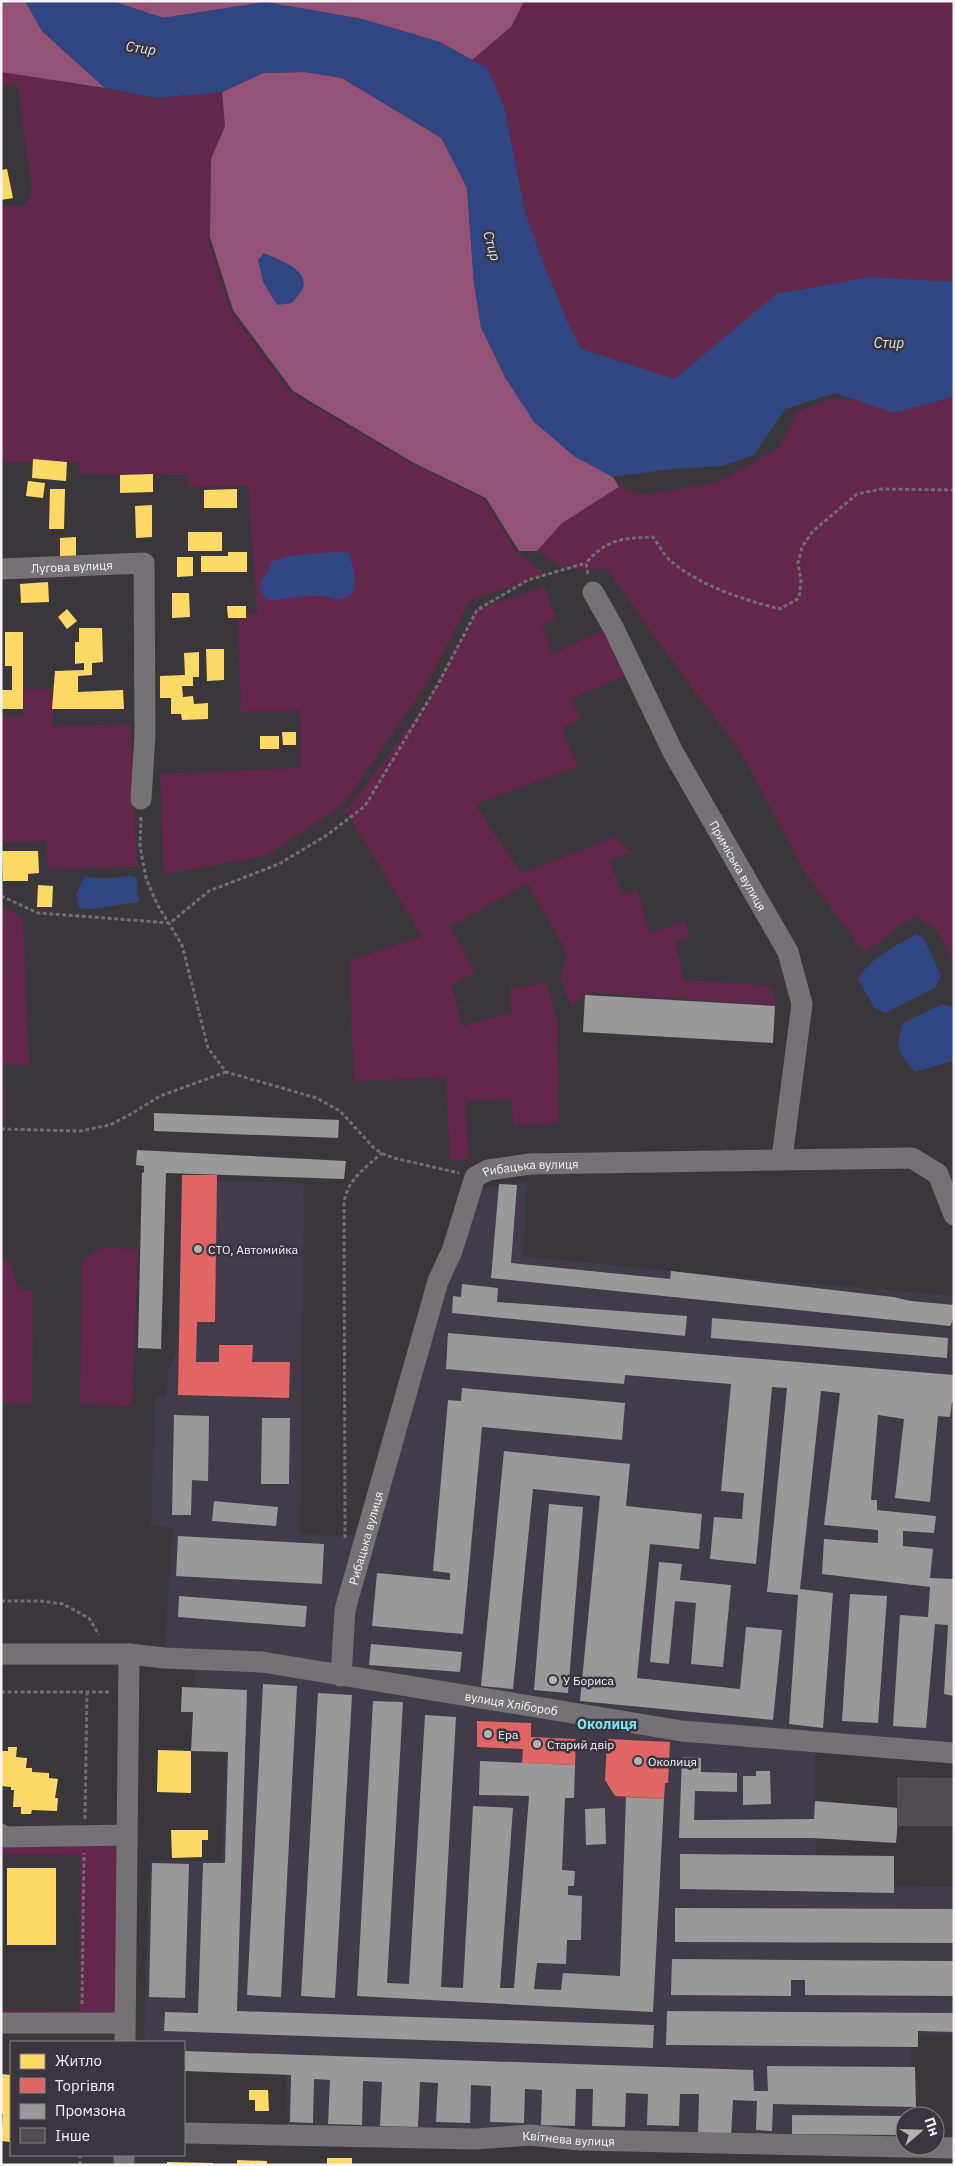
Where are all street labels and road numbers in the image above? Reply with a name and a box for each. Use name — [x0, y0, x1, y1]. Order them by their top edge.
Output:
street label: Лугова вулиця — [31, 557, 113, 575]
street label: Приміська вулиця — [706, 818, 770, 913]
street label: Рибацька вулиця — [479, 1156, 579, 1179]
street label: Рибацька вулиця — [345, 1489, 386, 1586]
street label: вулиця Хлібороб — [464, 1688, 559, 1718]
street label: Квітнева вулиця — [522, 2127, 615, 2148]

